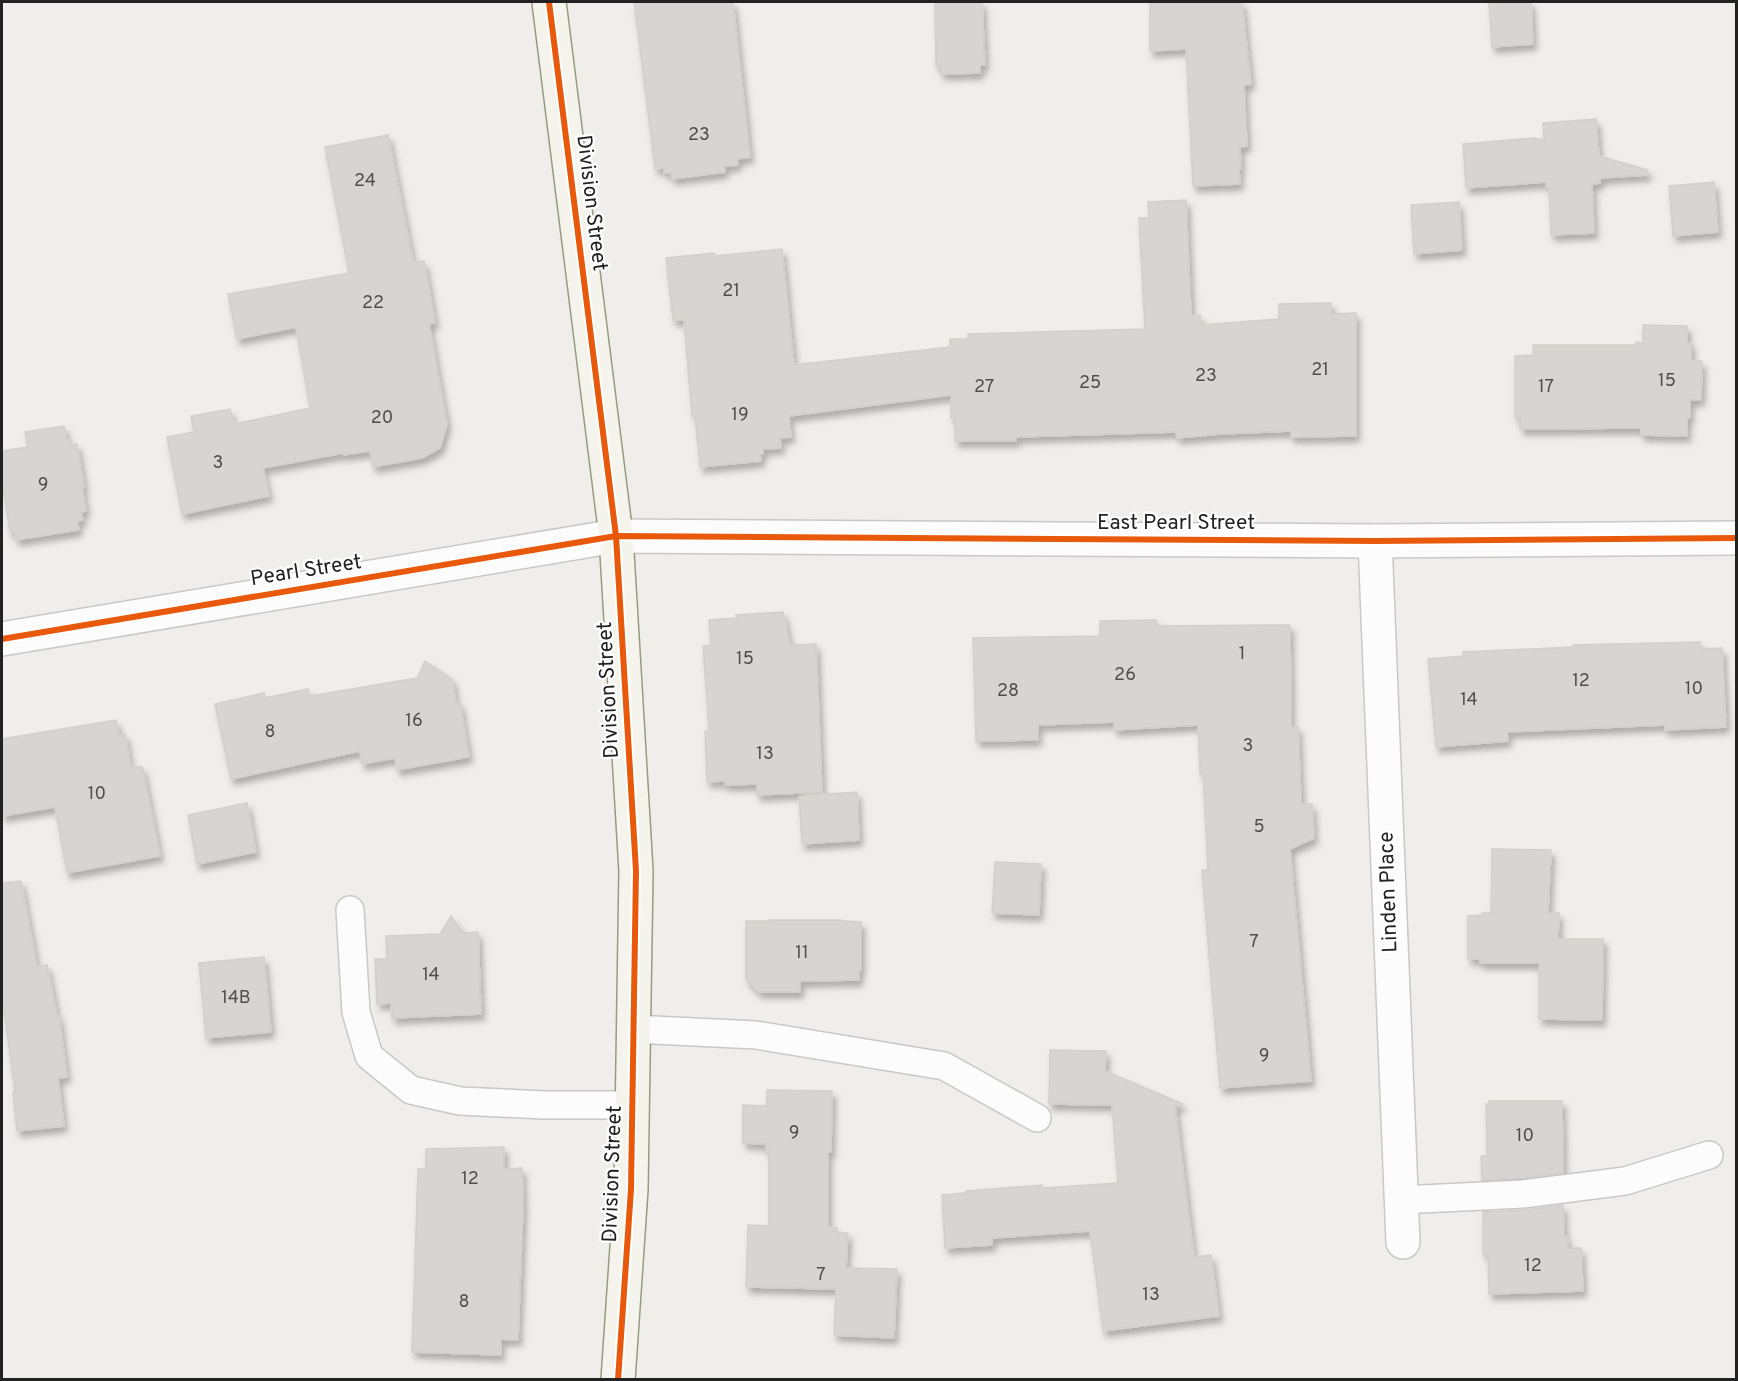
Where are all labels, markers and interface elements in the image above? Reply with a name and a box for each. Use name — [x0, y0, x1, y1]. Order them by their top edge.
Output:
house number: 23 — [688, 124, 710, 147]
street label: Division Street — [569, 133, 613, 273]
house number: 24 — [354, 170, 376, 193]
house number: 21 — [722, 280, 740, 303]
house number: 22 — [362, 292, 384, 315]
house number: 21 — [1311, 359, 1329, 382]
house number: 23 — [1195, 365, 1217, 388]
house number: 15 — [1658, 370, 1676, 393]
house number: 25 — [1079, 372, 1101, 395]
house number: 27 — [974, 376, 994, 399]
house number: 17 — [1538, 376, 1554, 399]
house number: 19 — [731, 404, 749, 427]
house number: 20 — [371, 407, 393, 430]
house number: 3 — [213, 452, 223, 475]
house number: 9 — [38, 474, 48, 497]
street label: East Pearl Street — [1097, 510, 1255, 537]
street label: Pearl Street — [249, 549, 363, 593]
street label: Division Street — [592, 621, 626, 759]
house number: 1 — [1239, 643, 1245, 666]
house number: 15 — [736, 648, 754, 671]
house number: 26 — [1114, 664, 1136, 687]
house number: 12 — [1572, 670, 1590, 693]
house number: 10 — [1685, 678, 1703, 701]
house number: 28 — [997, 680, 1019, 703]
house number: 14 — [1460, 689, 1478, 712]
house number: 16 — [405, 710, 423, 733]
house number: 8 — [265, 721, 276, 744]
house number: 3 — [1243, 735, 1253, 758]
house number: 13 — [756, 743, 774, 766]
house number: 10 — [88, 783, 106, 806]
house number: 5 — [1253, 816, 1265, 839]
street label: Linden Place — [1373, 831, 1405, 953]
house number: 7 — [1249, 931, 1259, 954]
house number: 11 — [795, 942, 809, 965]
house number: 14 — [422, 964, 440, 987]
house number: 14B — [221, 987, 251, 1010]
house number: 9 — [1259, 1045, 1269, 1068]
street label: Division Street — [597, 1105, 629, 1243]
house number: 9 — [789, 1122, 799, 1145]
house number: 10 — [1516, 1125, 1534, 1148]
house number: 12 — [461, 1168, 479, 1191]
house number: 12 — [1524, 1255, 1542, 1278]
house number: 7 — [816, 1264, 826, 1287]
house number: 13 — [1142, 1284, 1160, 1307]
house number: 8 — [459, 1291, 470, 1314]

